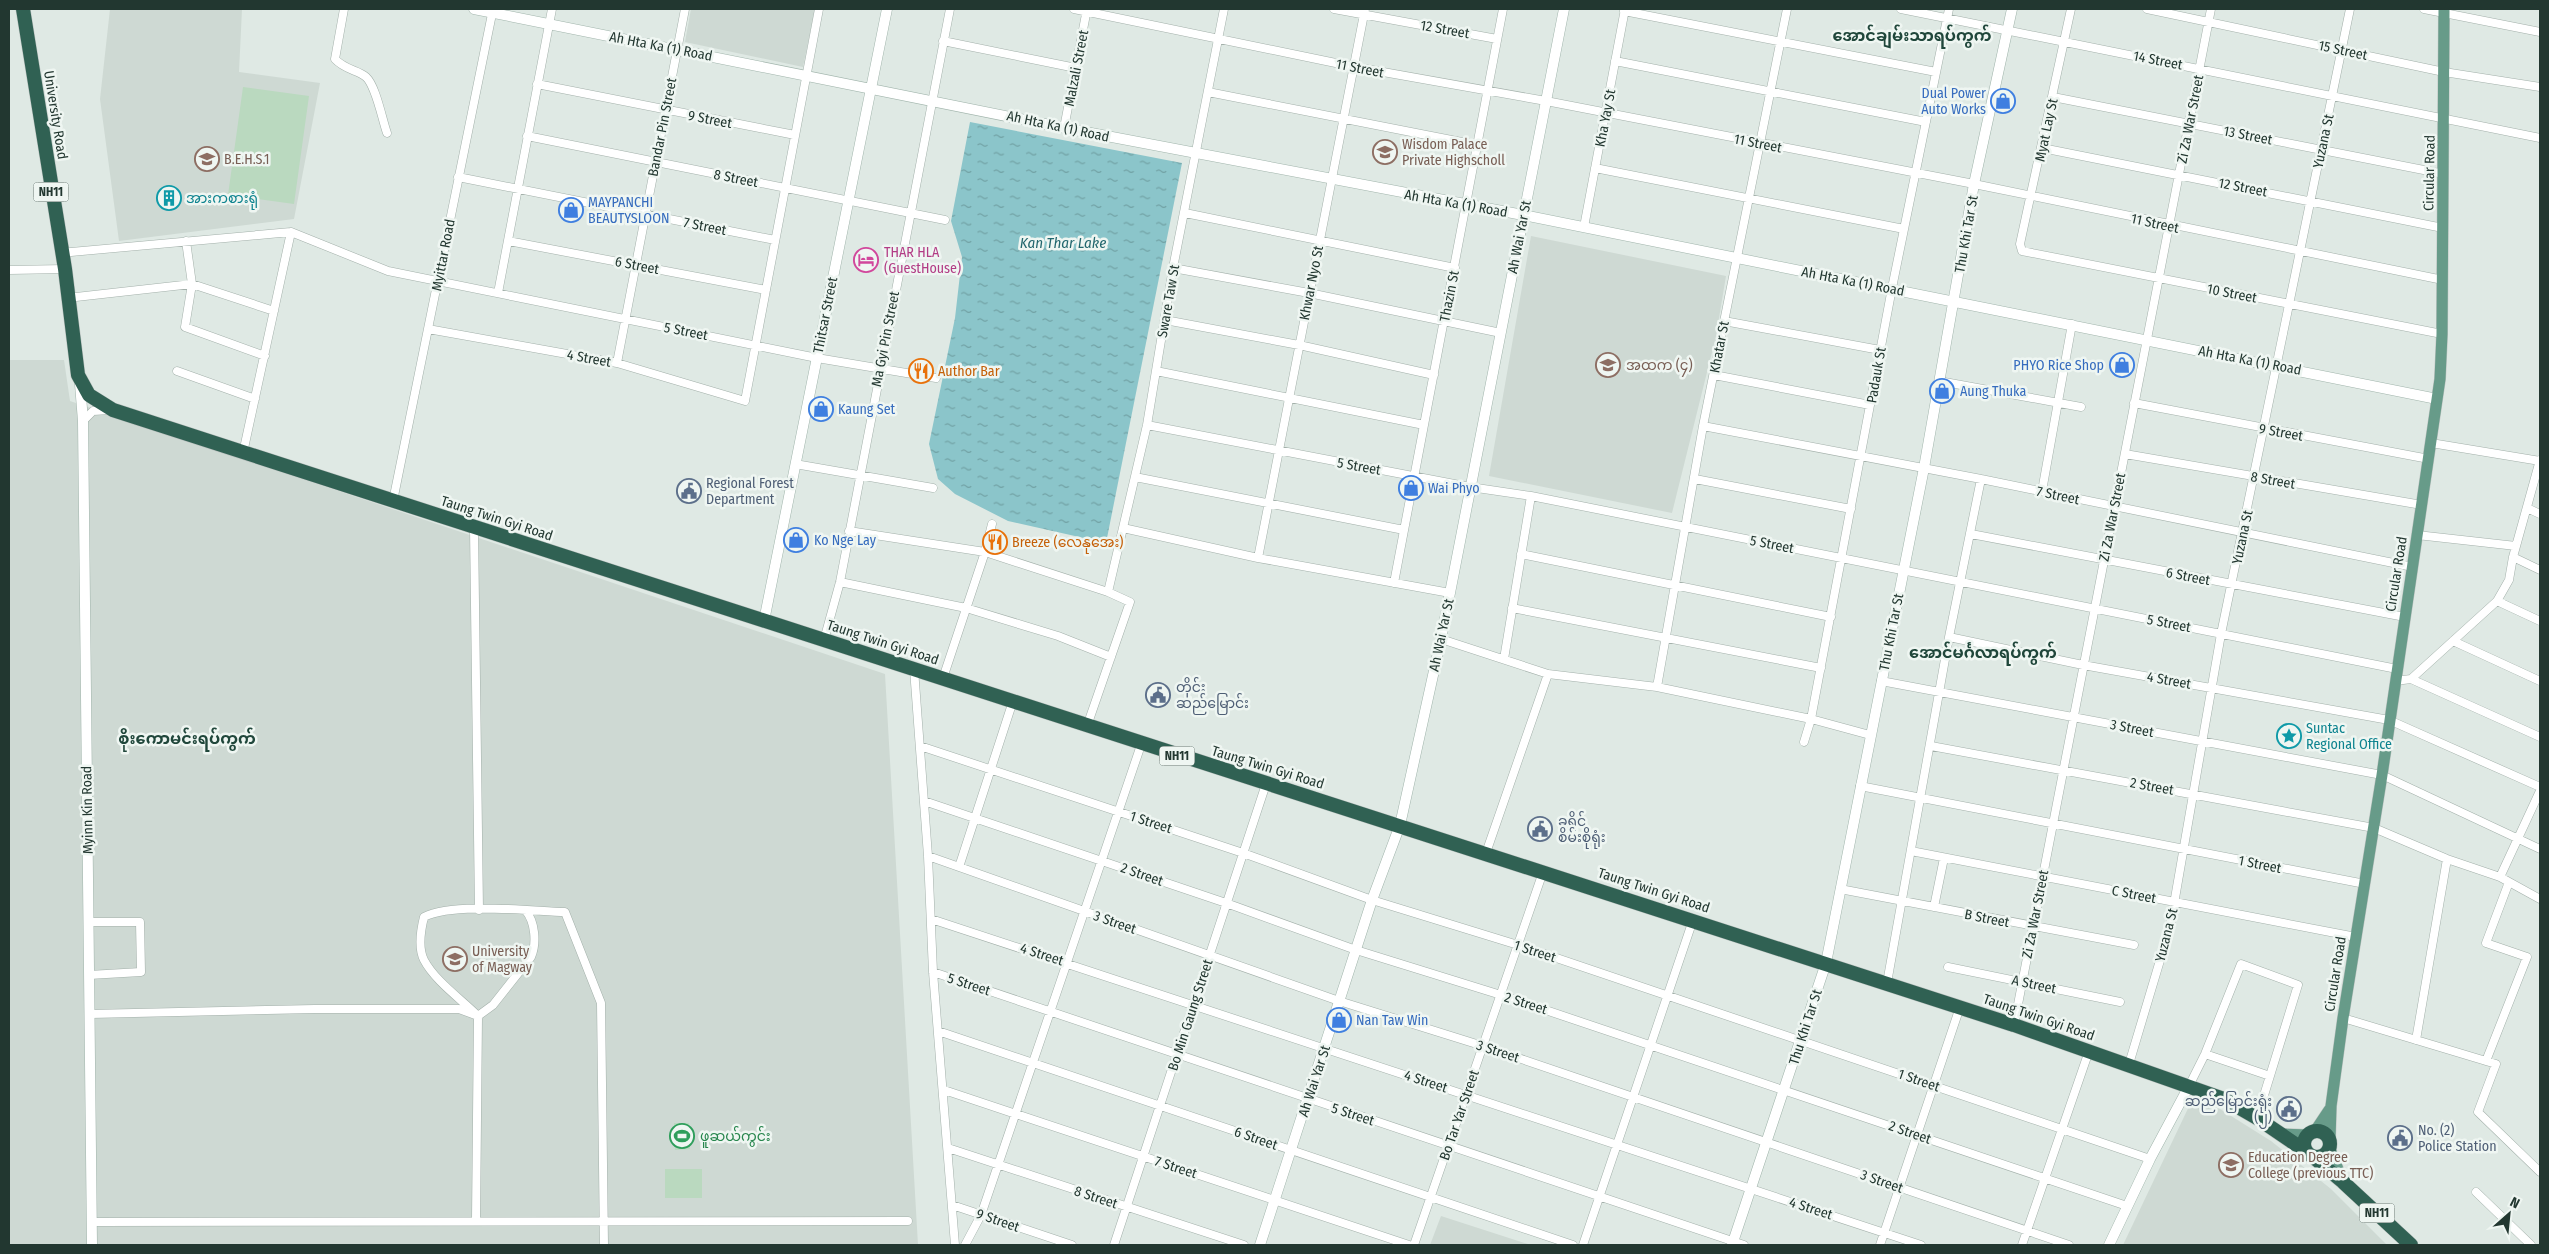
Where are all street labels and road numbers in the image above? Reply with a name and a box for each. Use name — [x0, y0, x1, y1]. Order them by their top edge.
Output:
street label: 12 Street — [1419, 17, 1471, 42]
street label: Ah Hta Ka (1) Road — [608, 28, 714, 65]
street label: Malzali Street — [1061, 28, 1092, 108]
street label: 15 Street — [2317, 37, 2369, 64]
street label: 14 Street — [2132, 47, 2184, 74]
street label: 11 Street — [1335, 56, 1386, 82]
street label: University Road — [40, 70, 71, 161]
street label: Zi Za War Street — [2174, 73, 2207, 165]
street label: Bandar Pin Street — [645, 76, 680, 178]
street label: Kha Yay St — [1592, 87, 1619, 148]
street label: Myat Lay St — [2031, 96, 2062, 163]
street label: 9 Street — [686, 107, 734, 132]
street label: Ah Hta Ka (1) Road — [1005, 107, 1111, 146]
street label: Yuzana St — [2309, 112, 2338, 170]
street label: 13 Street — [2222, 122, 2274, 149]
street label: 11 Street — [1733, 131, 1784, 157]
street label: Circular Road — [2420, 135, 2439, 211]
street label: 8 Street — [712, 166, 760, 191]
street label: 12 Street — [2217, 174, 2269, 201]
road number: NH11 — [34, 182, 68, 202]
street label: Ah Hta Ka (1) Road — [1403, 186, 1509, 221]
street label: Thu Khi Tar St — [1951, 194, 1982, 274]
street label: Ah Wai Yar St — [1504, 199, 1535, 275]
street label: 11 Street — [2129, 210, 2181, 237]
street label: 7 Street — [682, 214, 728, 239]
street label: Myittar Road — [428, 218, 459, 292]
street label: Khwar Nyo St — [1296, 244, 1327, 322]
street label: 6 Street — [613, 253, 661, 278]
street label: Sware Taw St — [1154, 263, 1183, 339]
street label: Ah Hta Ka (1) Road — [1800, 263, 1906, 300]
street label: Thazin St — [1436, 269, 1463, 323]
street label: Thitsar Street — [810, 275, 841, 355]
street label: 10 Street — [2206, 280, 2259, 307]
street label: Ma Gyi Pin Street — [868, 289, 903, 388]
street label: 5 Street — [663, 319, 710, 344]
street label: Khatar St — [1706, 319, 1733, 375]
street label: Ah Hta Ka (1) Road — [2197, 342, 2303, 379]
street label: Padauk St — [1863, 345, 1890, 404]
street label: 4 Street — [566, 346, 613, 371]
street label: 9 Street — [2258, 420, 2305, 445]
street label: 5 Street — [1336, 454, 1383, 479]
street label: 8 Street — [2249, 468, 2297, 493]
street label: Zi Za War Street — [2096, 471, 2129, 563]
street label: 7 Street — [2035, 483, 2081, 508]
street label: Taung Twin Gyi Road — [439, 492, 555, 545]
street label: Yuzana St — [2228, 508, 2257, 566]
street label: 5 Street — [1749, 532, 1796, 557]
street label: Circular Road — [2382, 535, 2411, 613]
street label: 6 Street — [2164, 564, 2212, 589]
street label: Thu Khi Tar St — [1876, 592, 1907, 672]
street label: Ah Wai Yar St — [1425, 597, 1458, 673]
street label: 5 Street — [2146, 611, 2193, 636]
street label: Taung Twin Gyi Road — [825, 616, 941, 669]
street label: 4 Street — [2146, 668, 2193, 693]
street label: 3 Street — [2109, 716, 2156, 741]
street label: Taung Twin Gyi Road — [1210, 742, 1326, 793]
road number: NH11 — [1160, 746, 1194, 766]
street label: Myinn Kin Road — [78, 766, 97, 854]
street label: 2 Street — [2129, 774, 2175, 799]
street label: 1 Street — [1128, 808, 1174, 837]
street label: 1 Street — [2237, 852, 2283, 877]
street label: 2 Street — [1118, 859, 1166, 890]
street label: Taung Twin Gyi Road — [1596, 864, 1712, 917]
street label: Zi Za War Street — [2019, 868, 2052, 960]
street label: C Street — [2110, 882, 2158, 907]
street label: B Street — [1963, 906, 2011, 931]
street label: Yuzana St — [2152, 906, 2181, 964]
street label: 3 Street — [1091, 907, 1139, 938]
street label: Circular Road — [2321, 935, 2350, 1013]
street label: 1 Street — [1512, 937, 1558, 966]
street label: 4 Street — [1018, 940, 1066, 970]
street label: Bo Min Gaung Street — [1164, 957, 1217, 1073]
street label: 5 Street — [945, 970, 993, 1000]
street label: A Street — [2010, 971, 2058, 998]
street label: Thu Khi Tar St — [1785, 987, 1826, 1067]
street label: 2 Street — [1502, 989, 1550, 1018]
street label: Taung Twin Gyi Road — [1981, 990, 2097, 1045]
street label: 3 Street — [1474, 1037, 1522, 1066]
street label: Ah Wai Yar St — [1295, 1043, 1334, 1119]
street label: 1 Street — [1896, 1065, 1942, 1096]
street label: 4 Street — [1402, 1067, 1450, 1097]
street label: Bo Tar Yar Street — [1436, 1067, 1483, 1163]
street label: 5 Street — [1329, 1100, 1377, 1130]
street label: 2 Street — [1886, 1117, 1934, 1148]
street label: 6 Street — [1232, 1123, 1280, 1154]
street label: 7 Street — [1153, 1153, 1200, 1182]
street label: 3 Street — [1858, 1166, 1906, 1197]
street label: 8 Street — [1072, 1182, 1120, 1213]
street label: 4 Street — [1787, 1194, 1835, 1224]
road number: NH11 — [2360, 1204, 2394, 1222]
street label: 9 Street — [974, 1205, 1022, 1236]

